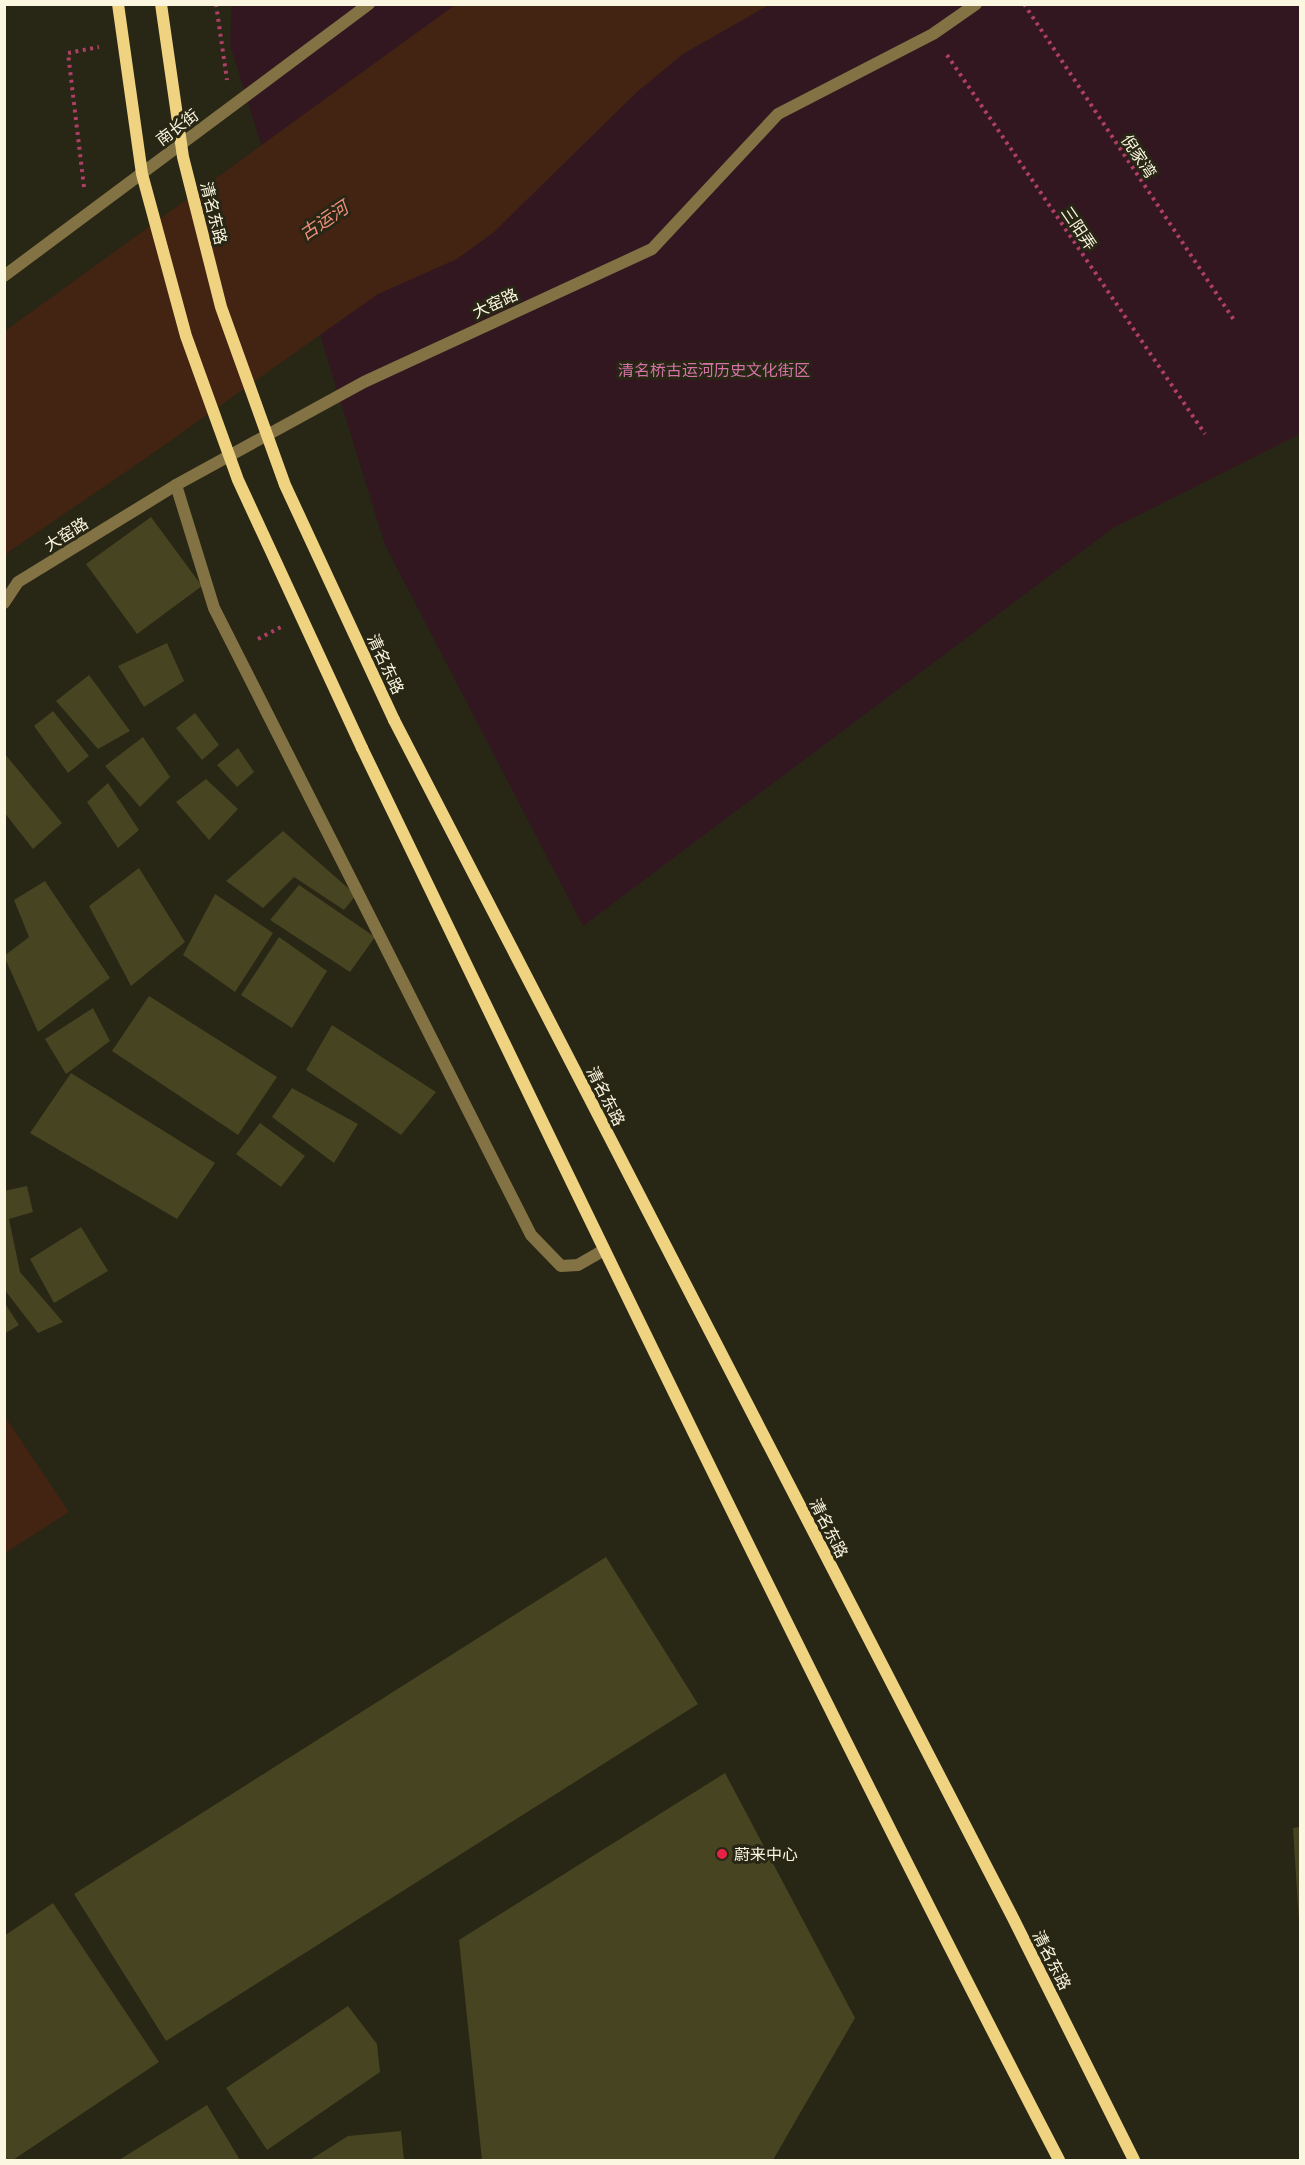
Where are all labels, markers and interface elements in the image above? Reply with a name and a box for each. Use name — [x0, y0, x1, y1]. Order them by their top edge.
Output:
street label: 南长街 — [152, 105, 202, 149]
street label: 倪家湾 — [1117, 131, 1160, 181]
street label: 清名东路 — [197, 180, 230, 246]
water label: 古运河 — [295, 195, 355, 245]
street label: 三阳弄 — [1057, 203, 1100, 253]
street label: 大窑路 — [469, 285, 521, 322]
park label: 清名桥古运河历史文化街区 — [618, 361, 810, 380]
street label: 大窑路 — [41, 514, 92, 555]
street label: 清名东路 — [363, 631, 408, 697]
street label: 清名东路 — [583, 1063, 629, 1129]
street label: 清名东路 — [806, 1495, 852, 1561]
place label: 蔚来中心 — [734, 1845, 798, 1864]
marker: 蔚来中心 — [715, 1847, 729, 1861]
street label: 清名东路 — [1029, 1927, 1075, 1993]

